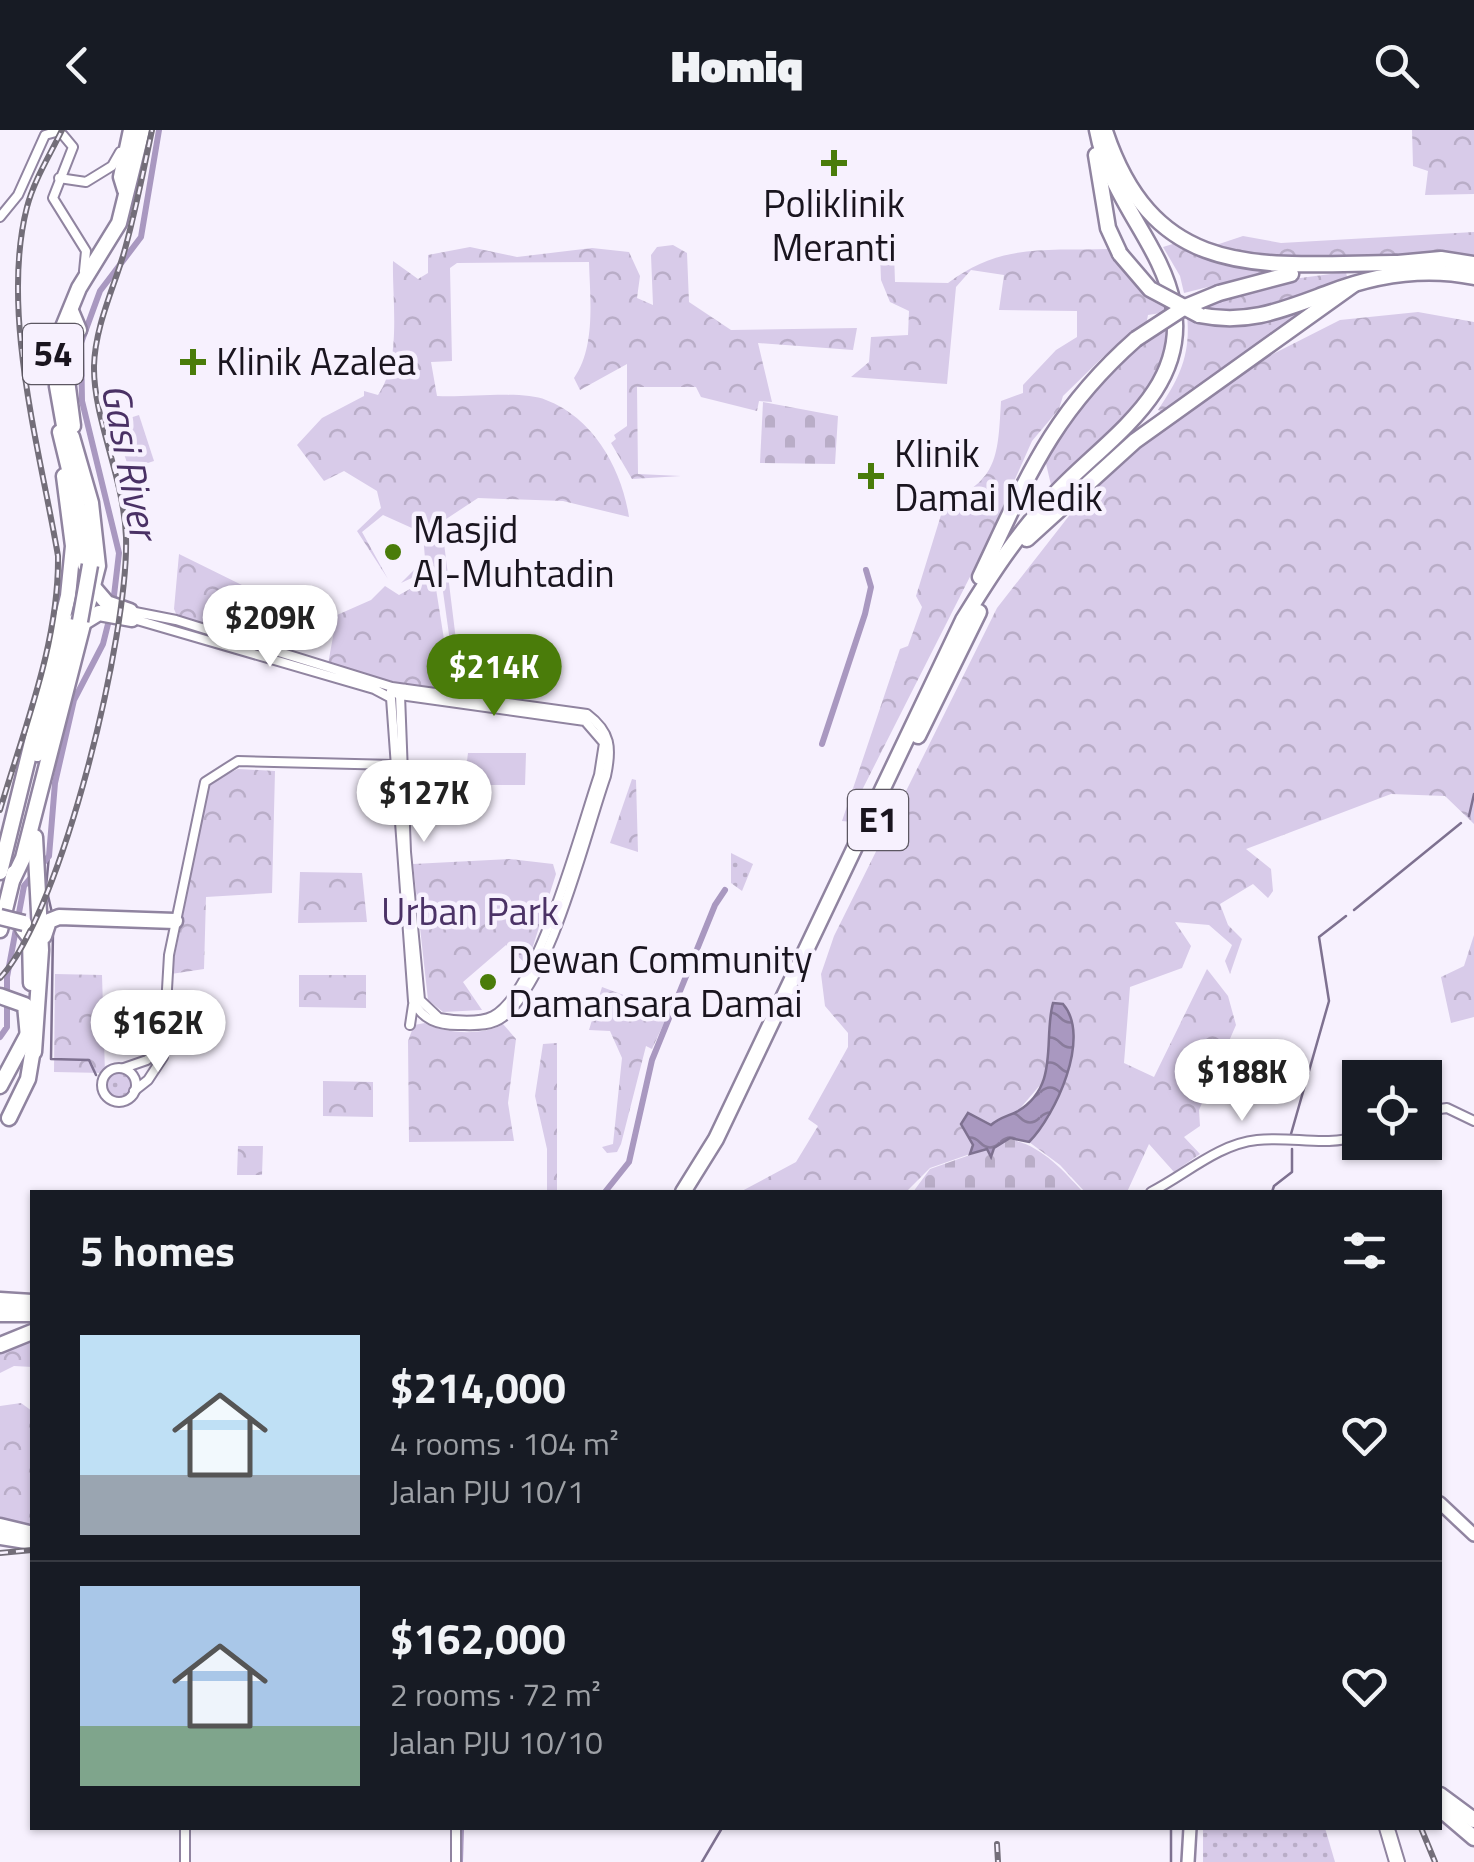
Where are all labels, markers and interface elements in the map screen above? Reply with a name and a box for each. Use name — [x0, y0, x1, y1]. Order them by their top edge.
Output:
text: Homiq — [671, 31, 803, 99]
icon: back — [50, 38, 105, 93]
icon: search — [1369, 38, 1424, 93]
marker: Poliklinik Meranti — [821, 150, 847, 176]
place label: Poliklinik Meranti — [763, 174, 905, 276]
road number: 54 — [23, 324, 83, 384]
place label: Klinik Azalea — [216, 332, 416, 390]
marker: Klinik Azalea — [180, 349, 206, 375]
water label: Gasi River — [86, 378, 176, 548]
place label: Klinik Damai Medik — [894, 424, 1103, 526]
marker: Klinik Damai Medik — [858, 463, 884, 489]
place label: Masjid Al-Muhtadin — [413, 500, 615, 602]
marker: Masjid Al-Muhtadin — [382, 541, 404, 563]
pin: $209K — [200, 585, 340, 670]
text: $209K — [225, 593, 315, 641]
pin: $214K — [424, 634, 564, 719]
text: $214K — [449, 642, 539, 690]
pin: $127K — [354, 760, 494, 845]
text: $127K — [379, 768, 469, 816]
road number: E1 — [848, 790, 908, 850]
park label: Urban Park — [381, 882, 559, 940]
place label: Dewan Community Damansara Damai — [508, 930, 813, 1032]
marker: Dewan Community Damansara Damai — [477, 971, 499, 993]
pin: $162K — [88, 990, 228, 1075]
text: $162K — [113, 998, 203, 1046]
pin: $188K — [1172, 1039, 1312, 1124]
text: $188K — [1197, 1047, 1287, 1095]
map controls — [1342, 1060, 1442, 1160]
button: locate — [1342, 1060, 1442, 1160]
text: 5 homes — [80, 1218, 235, 1282]
icon: filters — [1337, 1223, 1392, 1278]
text: $214,000 — [390, 1355, 566, 1419]
icon: home — [160, 1375, 280, 1495]
icon: heart — [1337, 1408, 1392, 1463]
text: 4 rooms · 104 m² — [390, 1419, 619, 1467]
text: Jalan PJU 10/1 — [390, 1467, 585, 1515]
text: $162,000 — [390, 1606, 566, 1670]
icon: home — [160, 1626, 280, 1746]
icon: heart — [1337, 1659, 1392, 1714]
text: 2 rooms · 72 m² — [390, 1670, 601, 1718]
text: Jalan PJU 10/10 — [390, 1718, 603, 1766]

